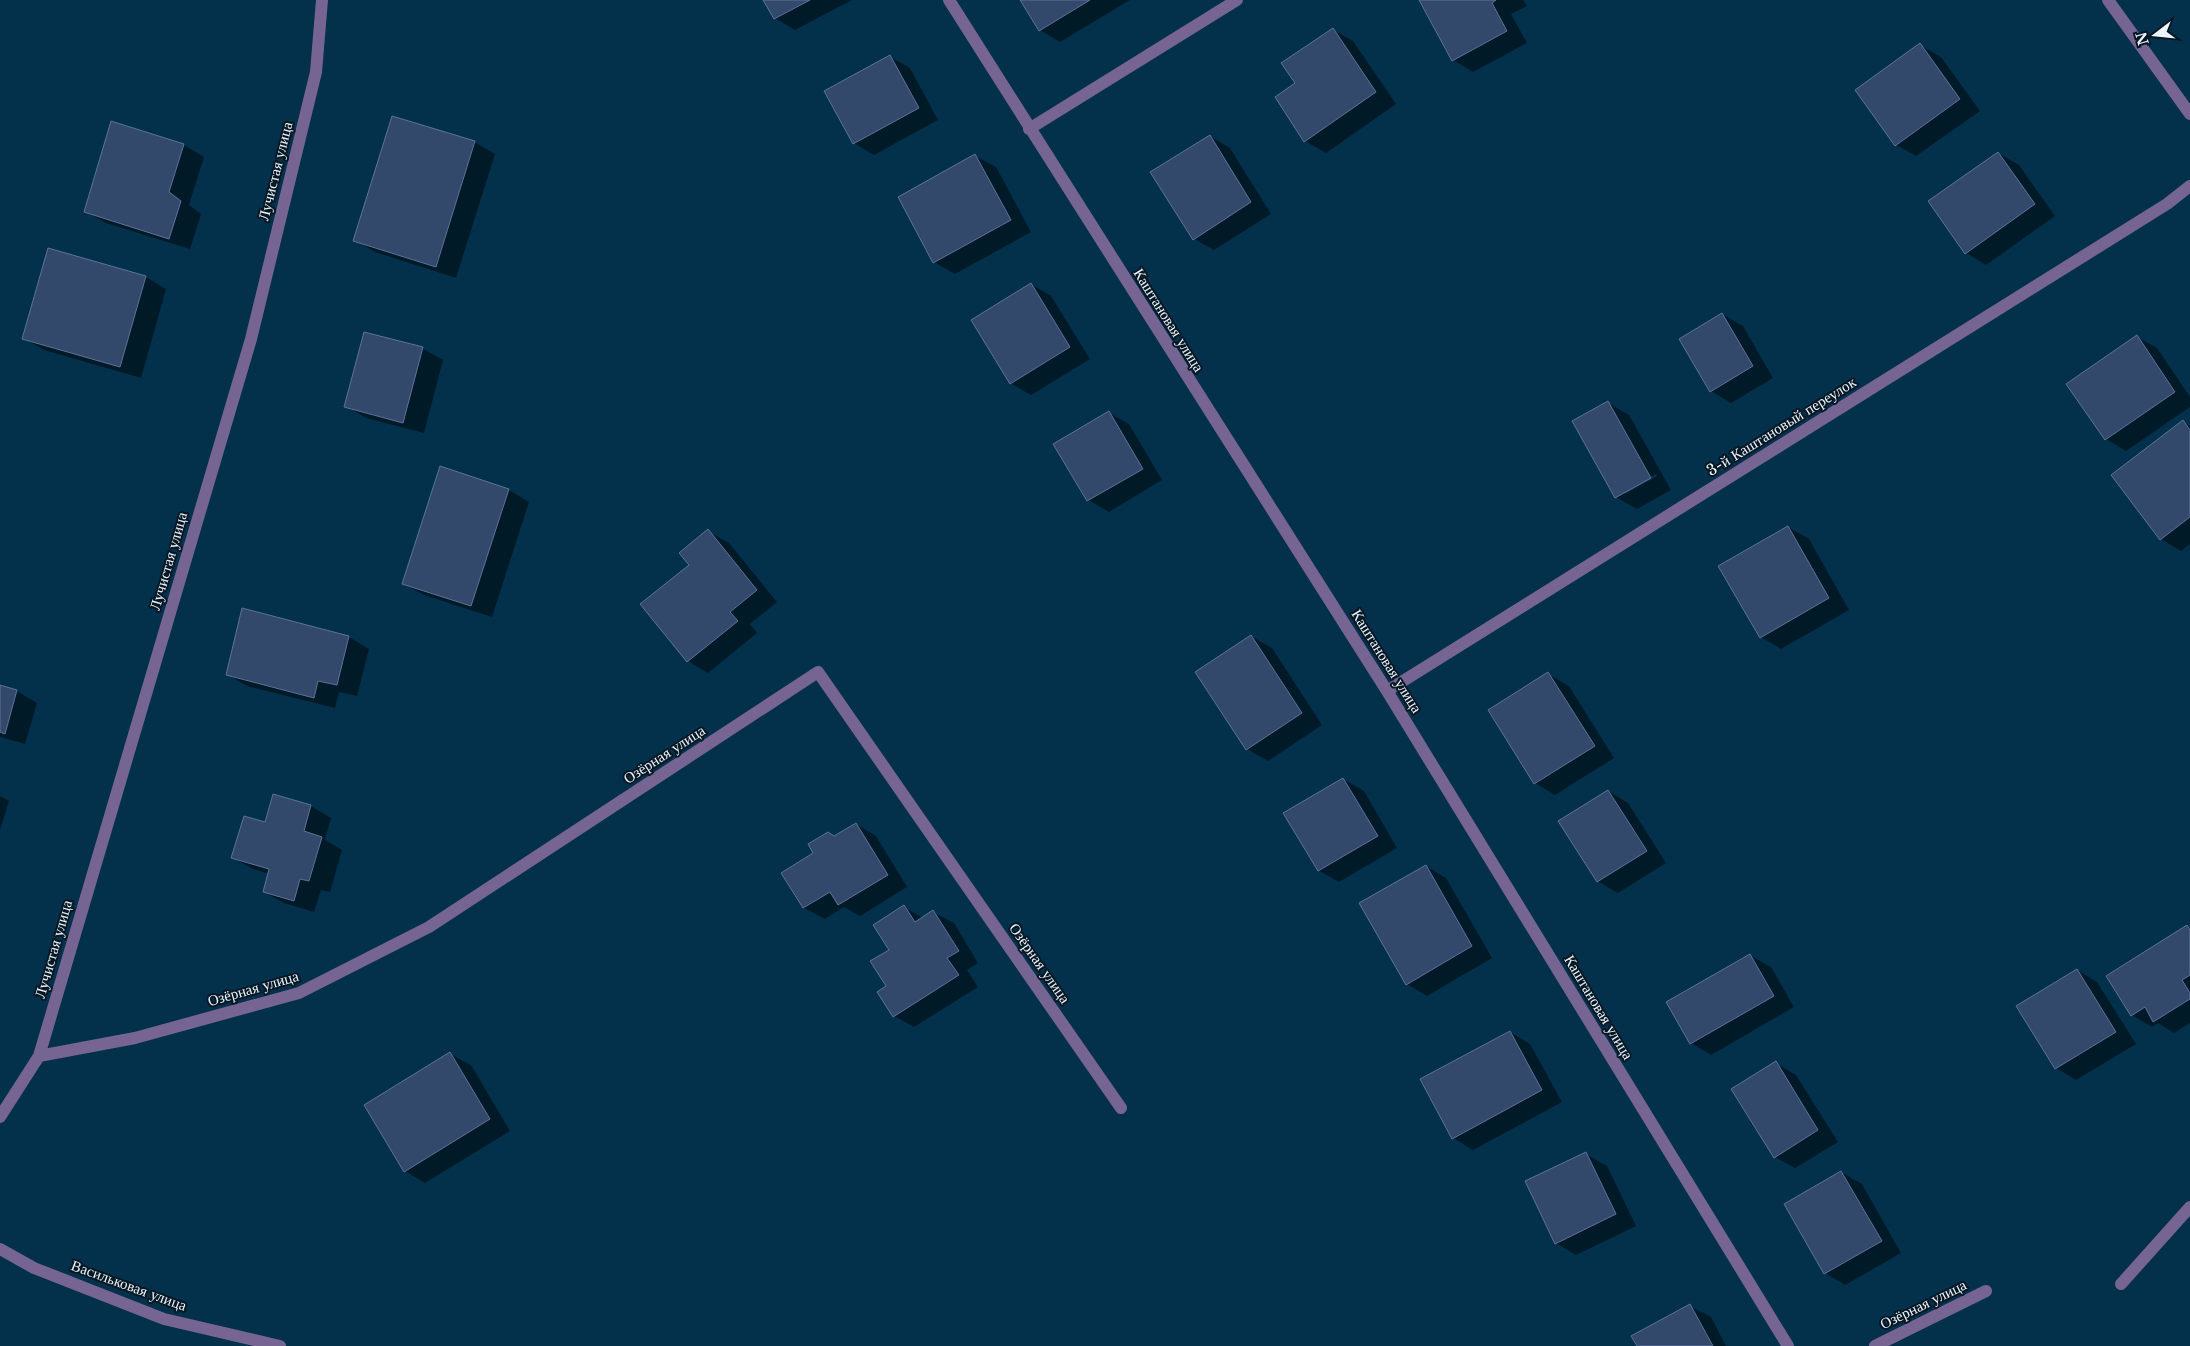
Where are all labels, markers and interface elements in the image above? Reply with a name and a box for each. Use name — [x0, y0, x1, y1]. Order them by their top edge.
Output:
north arrow — [2130, 10, 2180, 60]
text: N — [2132, 30, 2153, 47]
street label: Лучистая улица — [254, 119, 297, 222]
street label: Каштановая улица — [1129, 265, 1209, 376]
street label: 3-й Каштановый переулок — [1703, 372, 1860, 480]
street label: Лучистая улица — [145, 509, 191, 612]
street label: Каштановая улица — [1347, 606, 1427, 717]
street label: Озёрная улица — [619, 720, 709, 788]
street label: Лучистая улица — [30, 897, 76, 1000]
street label: Озёрная улица — [1005, 919, 1075, 1007]
street label: Каштановая улица — [1560, 951, 1638, 1063]
street label: Озёрная улица — [205, 966, 301, 1010]
street label: Васильковая улица — [69, 1255, 190, 1315]
street label: Озёрная улица — [1877, 1275, 1970, 1333]

